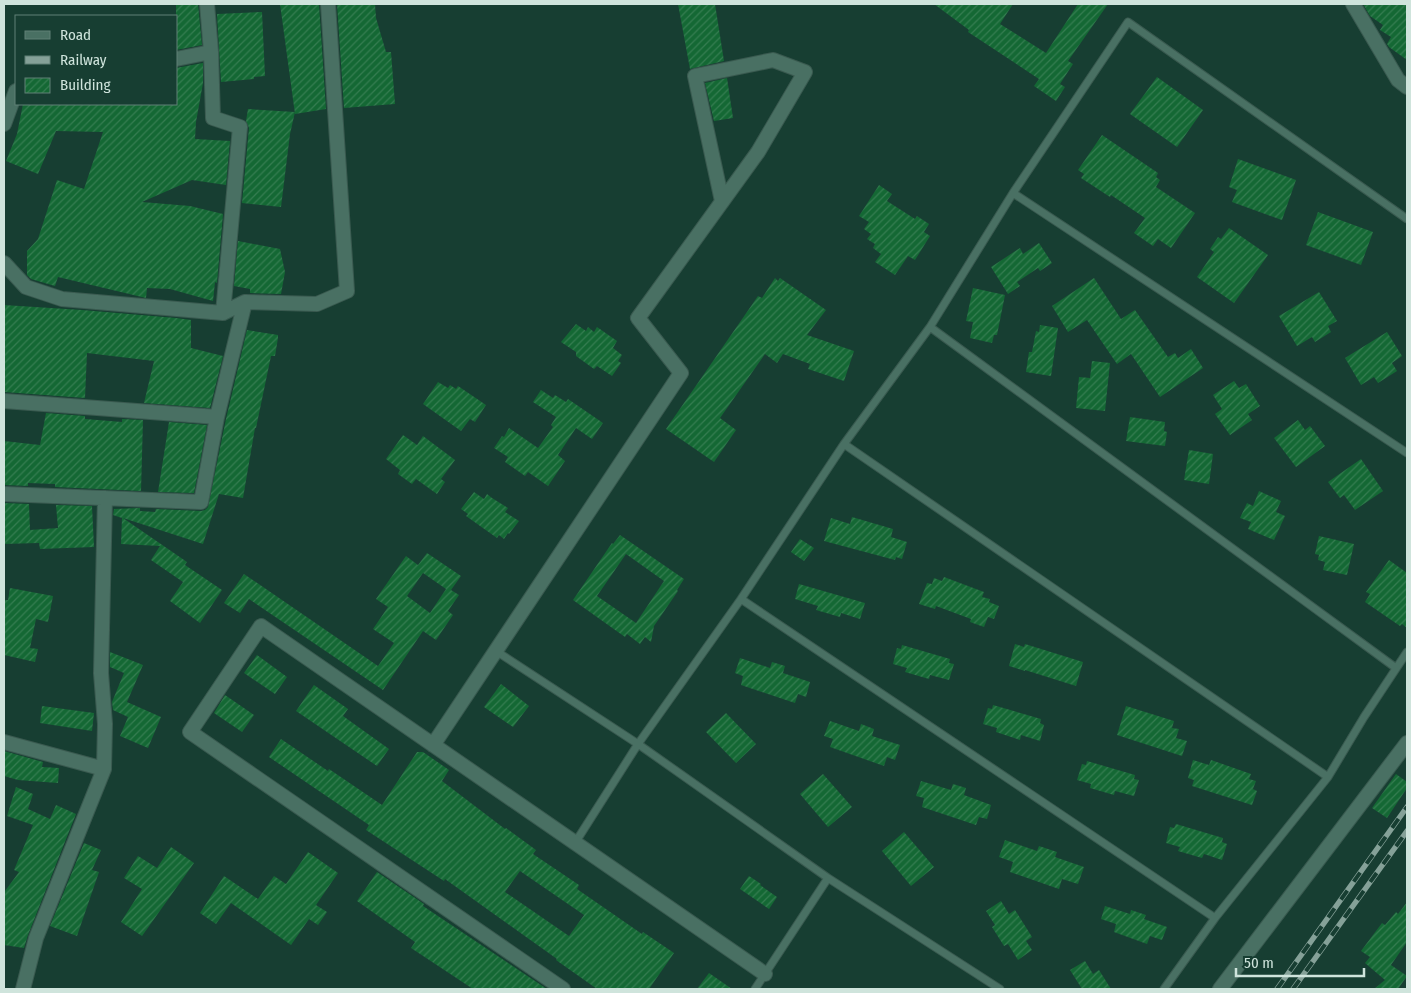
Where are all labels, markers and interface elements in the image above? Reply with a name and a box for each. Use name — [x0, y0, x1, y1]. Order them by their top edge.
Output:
legend — [15, 15, 178, 105]
text: Road — [60, 26, 91, 44]
text: Railway — [60, 51, 107, 69]
text: Building — [60, 76, 111, 94]
scale bar — [1236, 946, 1364, 978]
text: 50 m — [1244, 954, 1274, 972]

